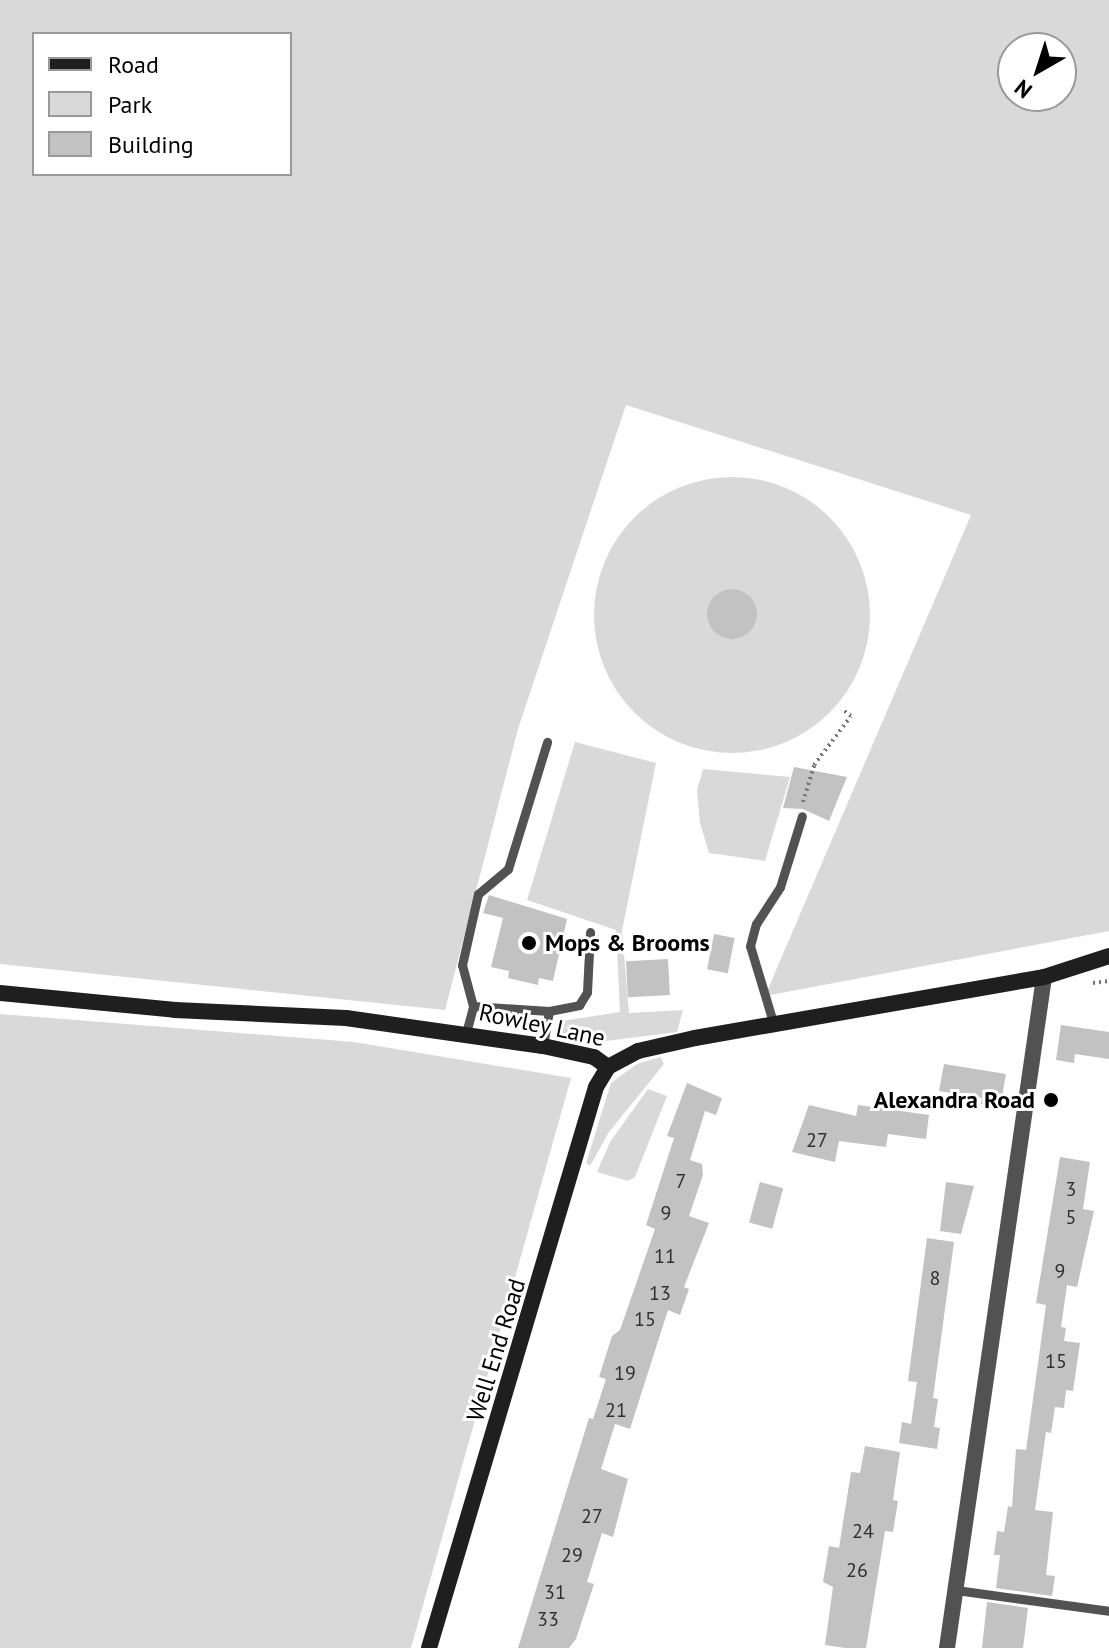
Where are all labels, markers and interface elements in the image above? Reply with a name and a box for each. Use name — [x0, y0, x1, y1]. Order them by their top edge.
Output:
legend — [32, 32, 292, 176]
north arrow — [997, 32, 1077, 112]
text: Road — [108, 49, 159, 80]
text: N — [1009, 74, 1038, 105]
text: Park — [108, 89, 152, 120]
text: Building — [108, 129, 194, 160]
place label: Mops & Brooms — [545, 929, 710, 957]
marker: Mops & Brooms — [520, 934, 538, 952]
street label: Rowley Lane — [476, 998, 608, 1052]
place label: Alexandra Road — [874, 1086, 1035, 1114]
marker: Alexandra Road — [1042, 1091, 1060, 1109]
house number: 27 — [806, 1128, 828, 1152]
house number: 7 — [676, 1169, 686, 1193]
house number: 3 — [1066, 1177, 1076, 1201]
house number: 9 — [661, 1201, 671, 1225]
house number: 5 — [1066, 1205, 1076, 1229]
house number: 11 — [654, 1244, 676, 1268]
house number: 9 — [1055, 1259, 1065, 1283]
house number: 8 — [930, 1266, 940, 1290]
street label: Well End Road — [461, 1275, 531, 1425]
house number: 13 — [649, 1281, 671, 1305]
house number: 15 — [634, 1307, 656, 1331]
house number: 15 — [1045, 1349, 1067, 1373]
house number: 19 — [614, 1361, 636, 1385]
house number: 21 — [605, 1398, 627, 1422]
house number: 27 — [581, 1504, 603, 1528]
house number: 24 — [852, 1519, 874, 1543]
house number: 29 — [561, 1543, 583, 1567]
house number: 26 — [846, 1558, 868, 1582]
house number: 31 — [544, 1580, 566, 1604]
house number: 33 — [537, 1607, 559, 1631]

